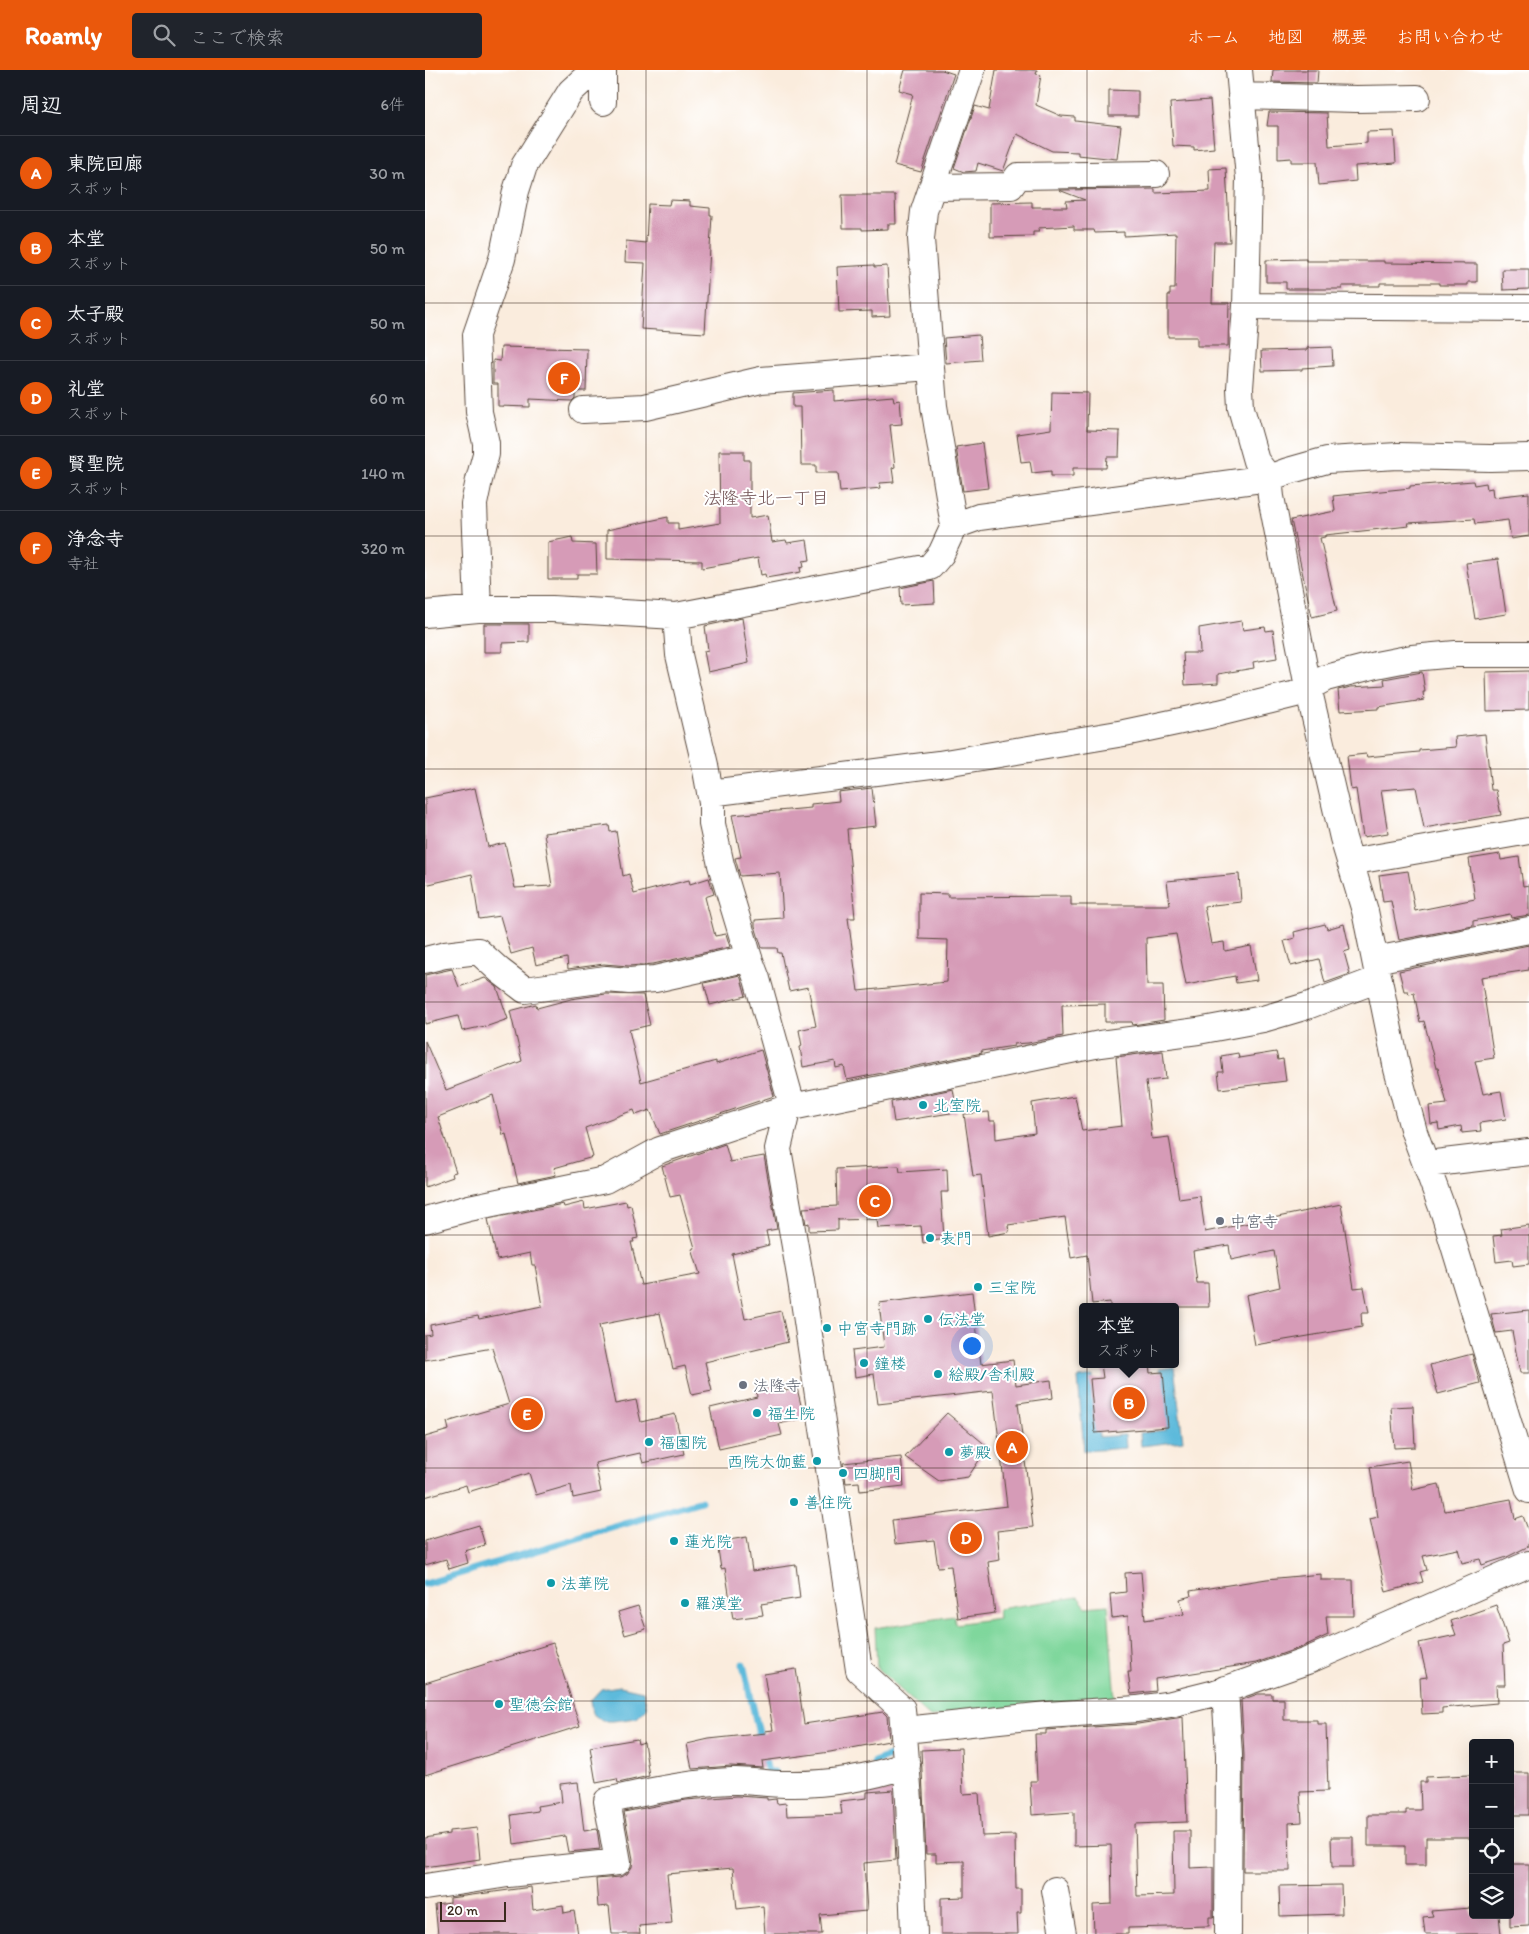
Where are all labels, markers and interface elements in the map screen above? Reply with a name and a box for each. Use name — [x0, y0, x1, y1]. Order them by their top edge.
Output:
search box — [132, 13, 482, 58]
text: Roamly — [25, 21, 102, 50]
icon: search — [150, 21, 178, 49]
text: ここで検索 — [190, 26, 285, 49]
text: ホーム — [1187, 26, 1240, 48]
text: 地図 — [1268, 26, 1304, 48]
text: 概要 — [1332, 26, 1368, 48]
text: お問い合わせ — [1396, 26, 1504, 48]
text: 周辺 — [20, 92, 62, 117]
text: 6件 — [381, 95, 405, 114]
text: 東院回廊 — [67, 152, 143, 175]
text: A — [31, 164, 41, 183]
text: 30 m — [369, 164, 405, 183]
text: スポット — [67, 179, 131, 198]
text: 本堂 — [67, 227, 105, 250]
text: B — [31, 239, 41, 258]
text: 50 m — [370, 239, 405, 258]
text: スポット — [67, 254, 131, 273]
text: 太子殿 — [67, 302, 124, 325]
text: C — [31, 314, 41, 333]
text: 50 m — [370, 314, 405, 333]
text: スポット — [67, 329, 131, 348]
pin: F — [548, 359, 580, 397]
text: 礼堂 — [67, 377, 105, 400]
text: D — [31, 389, 41, 408]
text: 60 m — [370, 389, 405, 408]
text: スポット — [67, 404, 131, 423]
text: 賢聖院 — [67, 452, 124, 475]
text: E — [32, 464, 40, 483]
text: 140 m — [361, 464, 405, 483]
text: スポット — [67, 479, 131, 498]
district label: 法隆寺北一丁目 — [703, 487, 829, 509]
text: 浄念寺 — [67, 527, 124, 550]
text: F — [32, 539, 40, 558]
text: 320 m — [361, 539, 405, 558]
text: 寺社 — [67, 554, 99, 573]
place label: 北室院 — [933, 1096, 981, 1115]
marker: 北室院 — [917, 1099, 929, 1111]
pin: C — [859, 1182, 891, 1220]
place label: 中宮寺 — [1230, 1212, 1278, 1231]
marker: 中宮寺 — [1214, 1215, 1226, 1227]
place label: 表門 — [940, 1229, 972, 1248]
marker: 表門 — [924, 1232, 936, 1244]
place label: 三宝院 — [988, 1278, 1036, 1297]
marker: 三宝院 — [972, 1281, 984, 1293]
popup — [1079, 1303, 1179, 1368]
place label: 伝法堂 — [938, 1310, 986, 1329]
marker: 伝法堂 — [922, 1313, 934, 1325]
text: 本堂 — [1097, 1314, 1135, 1337]
place label: 中宮寺門跡 — [837, 1319, 917, 1338]
marker: 中宮寺門跡 — [821, 1322, 833, 1334]
your location — [959, 1333, 985, 1359]
text: スポット — [1097, 1341, 1161, 1360]
place label: 鐘楼 — [874, 1354, 906, 1373]
marker: 鐘楼 — [858, 1357, 870, 1369]
place label: 絵殿/舎利殿 — [948, 1365, 1035, 1384]
marker: 絵殿/舎利殿 — [932, 1368, 944, 1380]
place label: 法隆寺 — [753, 1376, 801, 1395]
marker: 法隆寺 — [737, 1379, 749, 1391]
pin: B — [1113, 1384, 1145, 1422]
pin: E — [511, 1395, 543, 1433]
place label: 福生院 — [767, 1404, 815, 1423]
marker: 福生院 — [751, 1407, 763, 1419]
pin: A — [996, 1428, 1028, 1466]
place label: 福園院 — [659, 1433, 707, 1452]
marker: 福園院 — [643, 1436, 655, 1448]
place label: 夢殿 — [959, 1443, 991, 1462]
marker: 夢殿 — [943, 1446, 955, 1458]
place label: 西院大伽藍 — [727, 1452, 807, 1471]
marker: 西院大伽藍 — [811, 1455, 823, 1467]
place label: 四脚門 — [853, 1464, 901, 1483]
marker: 四脚門 — [837, 1467, 849, 1479]
place label: 善住院 — [804, 1493, 852, 1512]
marker: 善住院 — [788, 1496, 800, 1508]
pin: D — [950, 1519, 982, 1557]
place label: 蓮光院 — [684, 1532, 732, 1551]
marker: 蓮光院 — [668, 1535, 680, 1547]
place label: 法華院 — [561, 1574, 609, 1593]
marker: 法華院 — [545, 1577, 557, 1589]
place label: 羅漢堂 — [695, 1594, 743, 1613]
marker: 羅漢堂 — [679, 1597, 691, 1609]
place label: 聖徳会館 — [509, 1695, 573, 1714]
marker: 聖徳会館 — [493, 1698, 505, 1710]
map controls — [1469, 1739, 1514, 1919]
button: + — [1469, 1739, 1514, 1784]
button: − — [1469, 1784, 1514, 1829]
button: locate — [1469, 1829, 1514, 1874]
button: layers — [1469, 1874, 1514, 1919]
scale bar — [440, 1899, 506, 1922]
text: 20 m — [447, 1902, 478, 1919]

